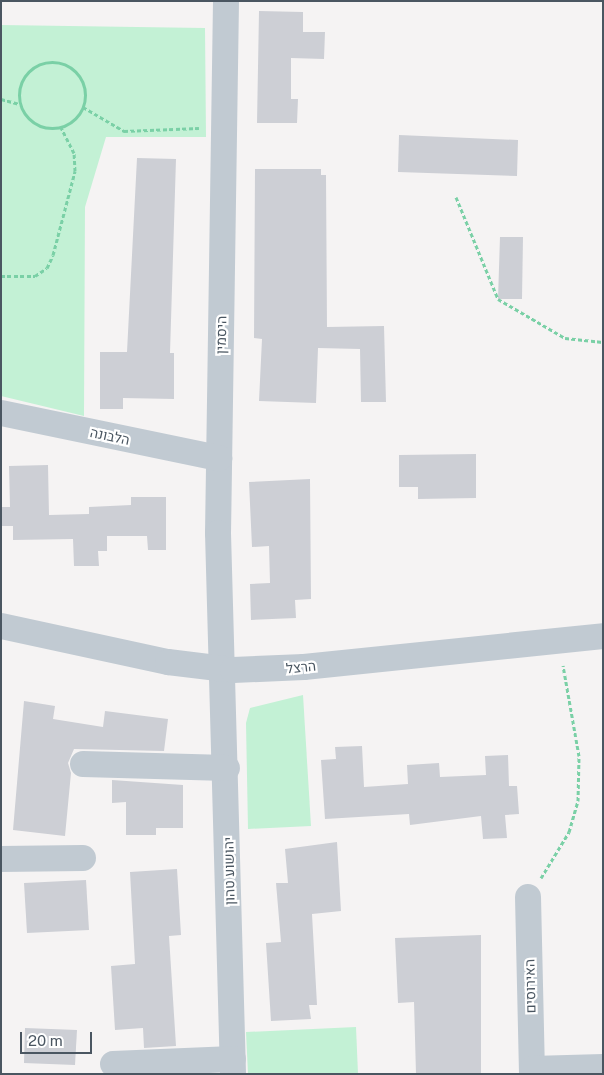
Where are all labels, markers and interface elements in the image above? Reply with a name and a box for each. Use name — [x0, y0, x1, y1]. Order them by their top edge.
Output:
street label: היסמין — [212, 316, 230, 354]
street label: הלבונה — [89, 424, 131, 448]
street label: הרצל — [285, 657, 317, 677]
street label: יהושוע טהון — [220, 837, 238, 905]
street label: האירוסים — [521, 959, 539, 1013]
scale bar — [22, 1022, 95, 1054]
text: 20 m — [28, 1032, 63, 1049]

